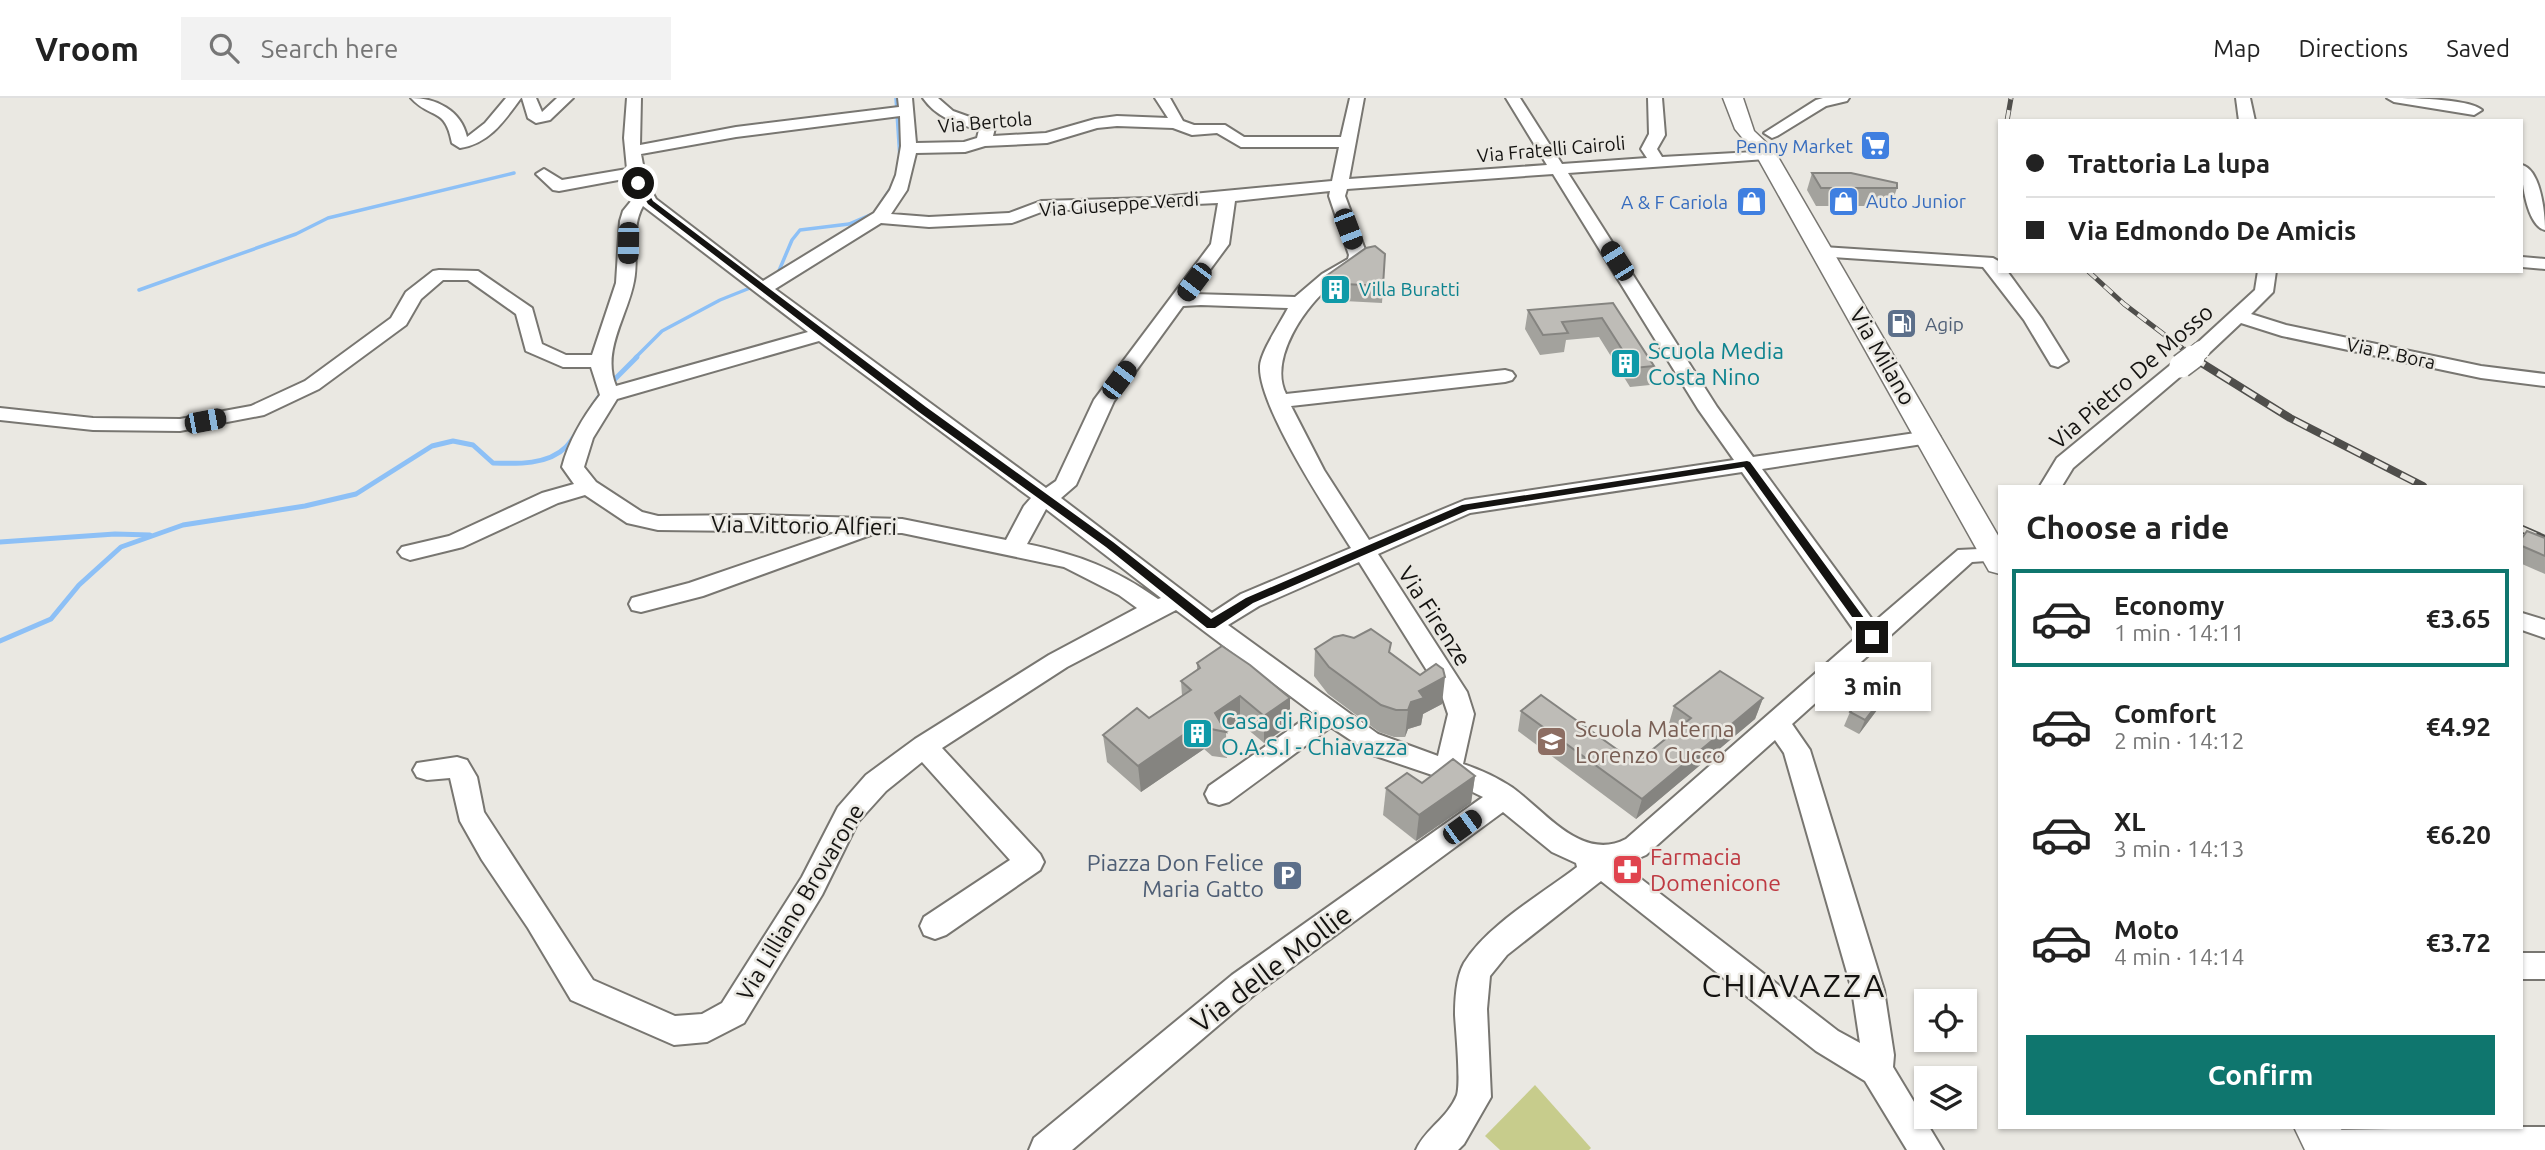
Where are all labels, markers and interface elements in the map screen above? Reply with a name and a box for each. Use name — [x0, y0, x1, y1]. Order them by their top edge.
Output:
search box — [181, 17, 671, 80]
icon: search — [205, 29, 243, 67]
text: Vroom — [35, 30, 139, 67]
text: Search here — [261, 34, 398, 63]
text: Map — [2213, 35, 2260, 62]
text: Directions — [2298, 35, 2408, 62]
text: Saved — [2446, 35, 2510, 62]
street label: Via Bertola — [937, 107, 1033, 137]
supermarket icon: Penny Market — [1859, 129, 1893, 163]
street label: Via Fratelli Cairoli — [1476, 132, 1626, 166]
place label: Penny Market — [1736, 135, 1854, 157]
text: Trattoria La lupa — [2068, 149, 2270, 178]
route start — [622, 167, 654, 199]
shop icon: Auto Junior — [1826, 184, 1860, 218]
shop icon: A & F Cariola — [1734, 185, 1768, 219]
street label: Via Giuseppe Verdi — [1038, 187, 1200, 221]
place label: Auto Junior — [1866, 190, 1966, 212]
place label: A & F Cariola — [1621, 191, 1728, 213]
car — [1331, 206, 1366, 252]
text: Via Edmondo De Amicis — [2068, 216, 2356, 245]
car — [618, 222, 639, 264]
car — [1597, 238, 1638, 284]
car — [1173, 259, 1216, 305]
building icon: Villa Buratti — [1319, 272, 1353, 306]
place label: Villa Buratti — [1359, 278, 1460, 300]
street label: Via Pietro De Mosso — [2044, 298, 2218, 454]
street label: Via Milano — [1845, 303, 1921, 409]
fuel station icon: Agip — [1885, 307, 1919, 341]
place label: Agip — [1925, 313, 1964, 335]
street label: Via P. Bora — [2345, 333, 2437, 373]
place label: Scuola Media Costa Nino — [1648, 338, 1784, 389]
building icon: Scuola Media Costa Nino — [1608, 346, 1642, 380]
car — [1098, 357, 1141, 403]
car — [183, 407, 228, 435]
text: Choose a ride — [2026, 509, 2229, 545]
street label: Via Vittorio Alfieri — [711, 511, 897, 539]
street label: Via Firenze — [1394, 562, 1476, 670]
icon: car — [2030, 587, 2093, 650]
text: Economy — [2114, 591, 2224, 620]
text: €3.65 — [2426, 604, 2491, 633]
text: 1 min · 14:11 — [2114, 620, 2245, 645]
route end — [1856, 621, 1888, 653]
callout: 3 min — [1814, 662, 1930, 710]
text: 3 min — [1844, 674, 1902, 699]
icon: car — [2030, 695, 2093, 758]
text: Comfort — [2114, 699, 2217, 728]
place label: Casa di Riposo O.A.S.I - Chiavazza — [1221, 708, 1408, 759]
text: €4.92 — [2426, 712, 2491, 741]
building icon: Casa di Riposo O.A.S.I - Chiavazza — [1181, 716, 1215, 750]
place label: Scuola Materna Lorenzo Cucco — [1575, 716, 1735, 767]
school or university icon: Scuola Materna Lorenzo Cucco — [1535, 724, 1569, 758]
text: 2 min · 14:12 — [2114, 728, 2245, 753]
street label: Via Lilliano Brovarone — [732, 799, 868, 1005]
icon: car — [2030, 803, 2093, 866]
car — [1439, 806, 1486, 848]
text: XL — [2114, 807, 2145, 836]
text: €6.20 — [2426, 820, 2491, 849]
text: 3 min · 14:13 — [2114, 836, 2245, 861]
place label: Farmacia Domenicone — [1650, 844, 1781, 895]
place label: Piazza Don Felice Maria Gatto — [1087, 850, 1264, 901]
pharmacy icon: Farmacia Domenicone — [1610, 852, 1644, 886]
parking icon: Piazza Don Felice Maria Gatto — [1270, 858, 1304, 892]
street label: Via delle Mollie — [1185, 898, 1357, 1038]
icon: car — [2030, 911, 2093, 974]
text: Moto — [2114, 915, 2179, 944]
text: €3.72 — [2426, 928, 2491, 957]
text: 4 min · 14:14 — [2114, 944, 2245, 969]
district label: CHIAVAZZA — [1702, 967, 1886, 1003]
map controls — [1914, 989, 1977, 1129]
button: locate — [1914, 989, 1977, 1052]
button: Confirm — [2026, 1035, 2495, 1115]
button: layers — [1914, 1066, 1977, 1129]

